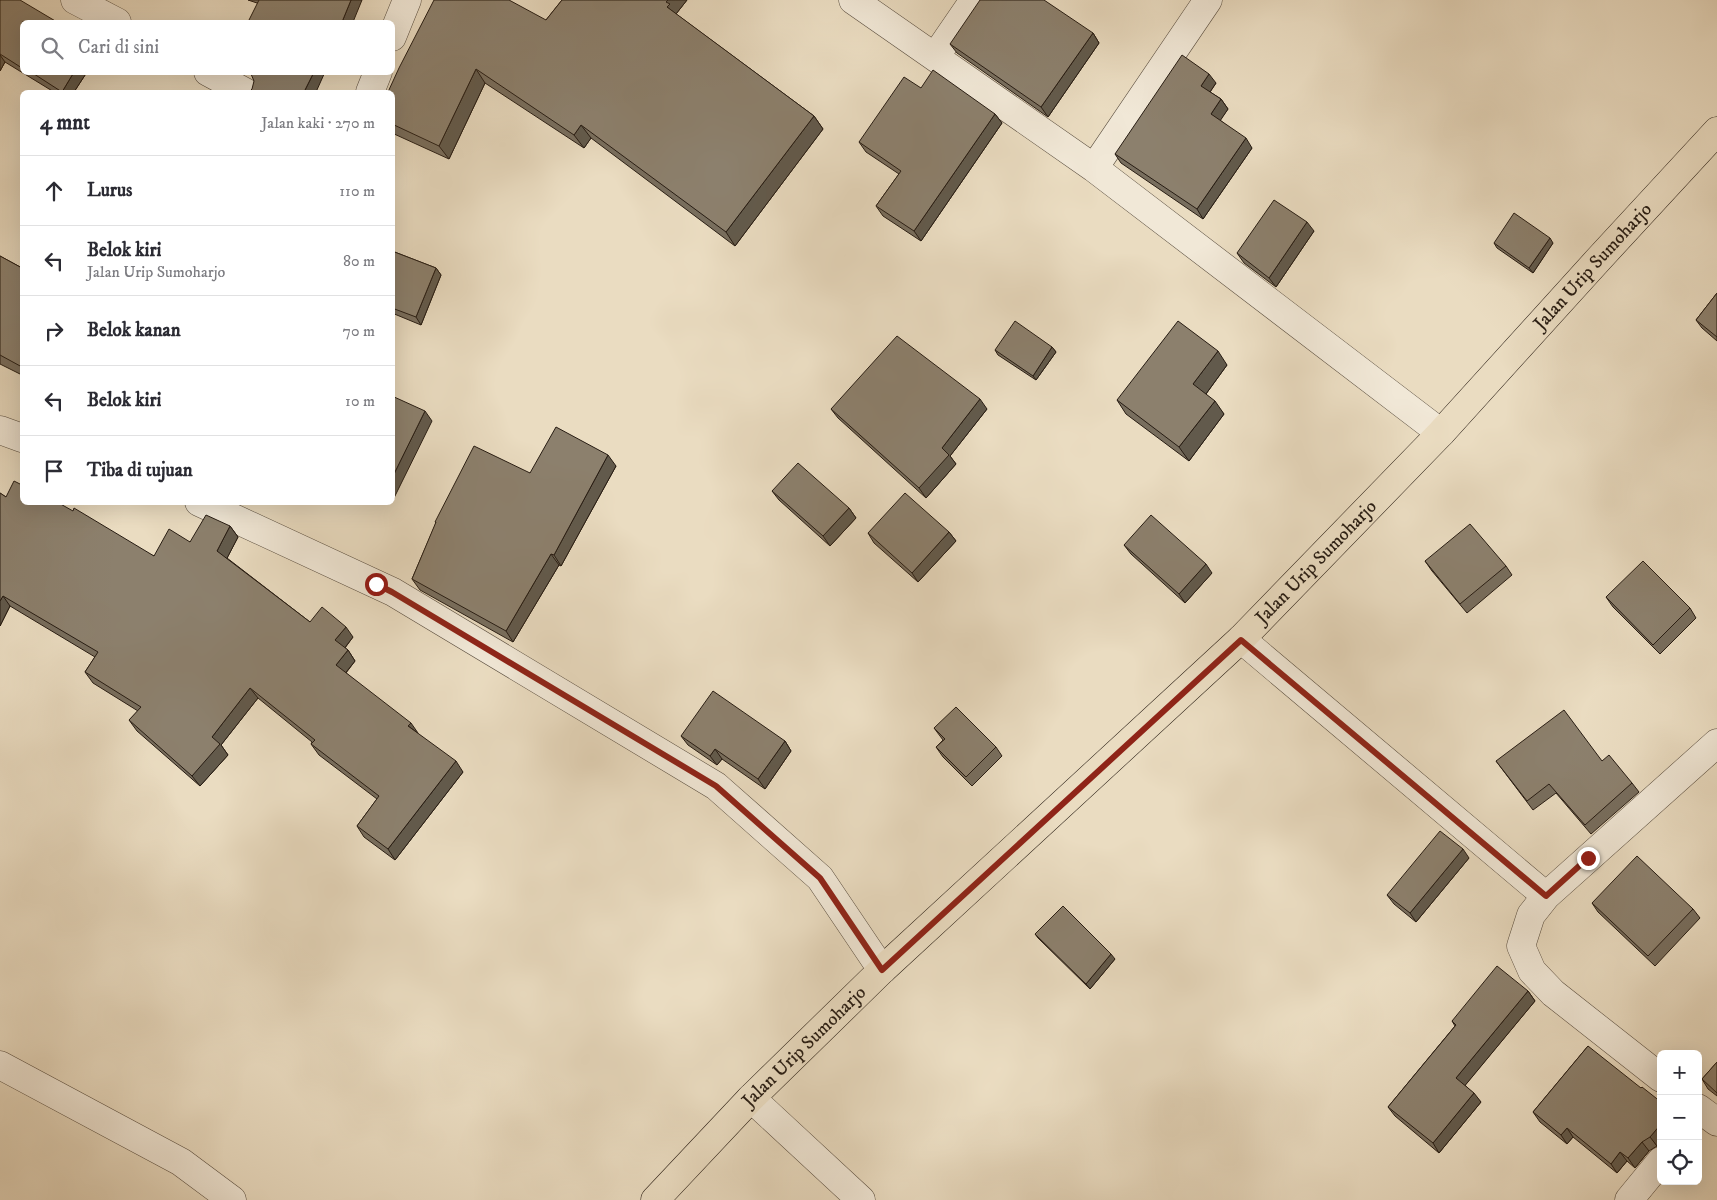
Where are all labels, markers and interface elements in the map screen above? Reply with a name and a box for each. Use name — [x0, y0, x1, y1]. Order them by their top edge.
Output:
search box — [20, 20, 395, 75]
icon: search — [38, 34, 66, 62]
text: Cari di sini — [78, 36, 159, 59]
text: 4 mnt — [40, 110, 90, 136]
text: Jalan kaki · 270 m — [261, 113, 375, 133]
icon: ahead — [40, 177, 68, 205]
text: Lurus — [87, 179, 132, 202]
text: 110 m — [339, 181, 375, 201]
street label: Jalan Urip Sumoharjo — [1527, 198, 1657, 336]
text: Belok kiri — [87, 239, 161, 262]
icon: left — [40, 247, 68, 275]
text: 80 m — [343, 251, 375, 271]
text: Jalan Urip Sumoharjo — [87, 262, 225, 282]
icon: right — [40, 317, 68, 345]
text: Belok kanan — [87, 319, 181, 342]
text: 70 m — [343, 321, 375, 341]
icon: left — [40, 387, 68, 415]
text: Belok kiri — [87, 389, 161, 412]
text: 10 m — [345, 391, 375, 411]
icon: arrive — [40, 457, 68, 485]
text: Tiba di tujuan — [87, 459, 193, 482]
street label: Jalan Urip Sumoharjo — [1249, 495, 1381, 630]
route start — [365, 573, 388, 596]
route end — [1577, 847, 1600, 870]
street label: Jalan Urip Sumoharjo — [736, 981, 871, 1113]
map controls — [1657, 1050, 1702, 1185]
button: + — [1657, 1050, 1702, 1095]
button: − — [1657, 1095, 1702, 1140]
button: locate — [1657, 1140, 1702, 1185]

